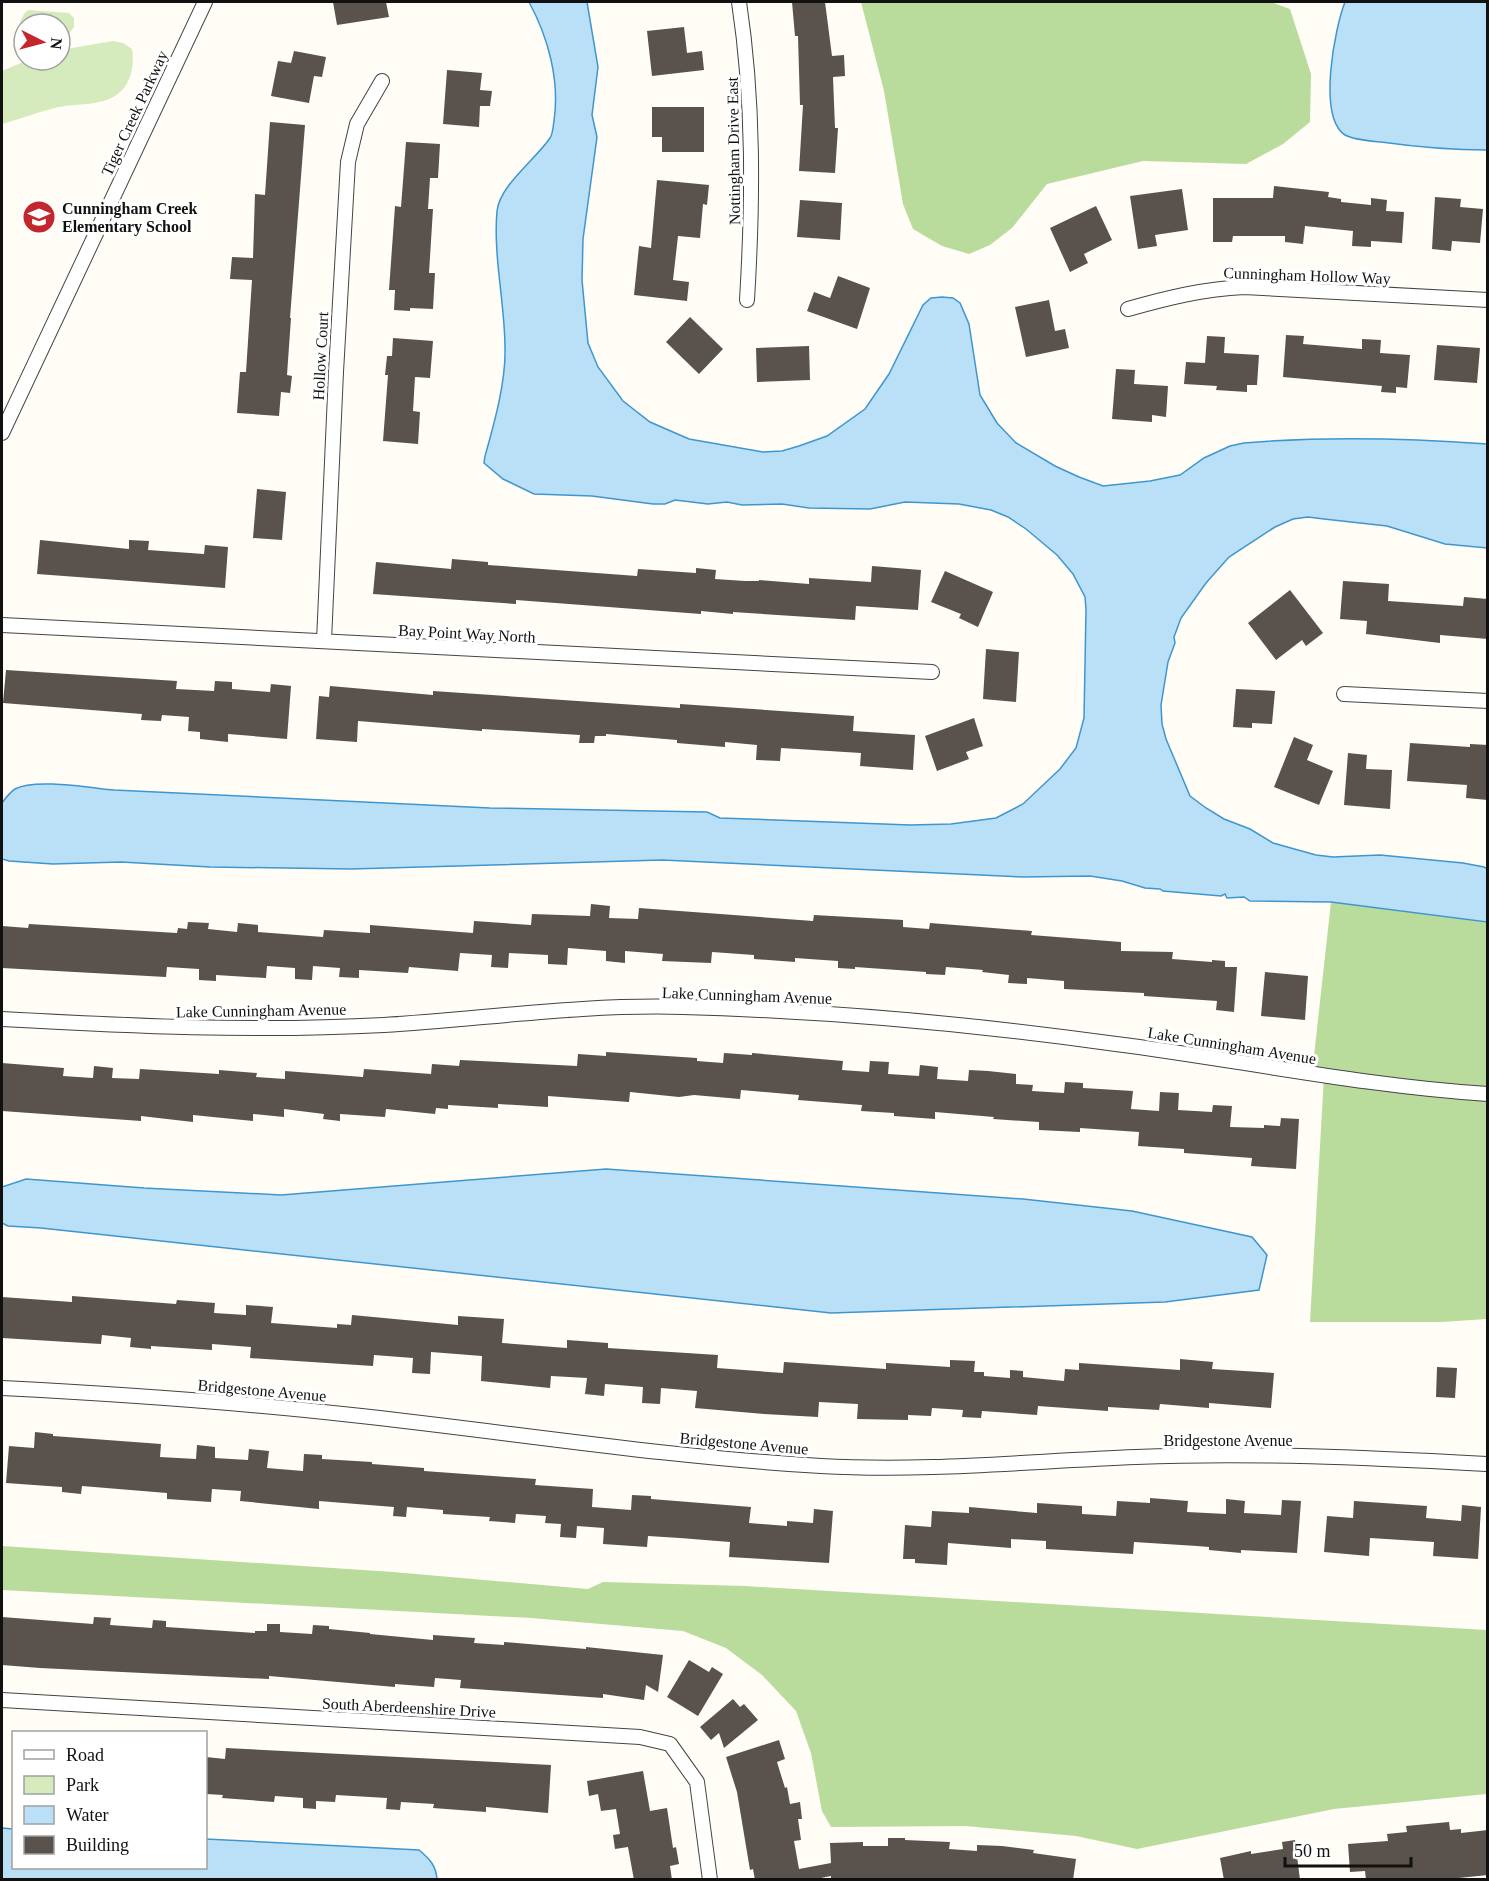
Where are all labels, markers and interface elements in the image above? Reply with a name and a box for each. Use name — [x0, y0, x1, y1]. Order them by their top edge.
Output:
north arrow — [12, 12, 72, 72]
text: N — [47, 37, 65, 51]
street label: Tiger Creek Parkway — [98, 48, 172, 179]
street label: Nottingham Drive East — [724, 76, 744, 225]
school or university icon: Cunningham Creek Elementary School — [21, 199, 57, 235]
place label: Cunningham Creek Elementary School — [62, 200, 197, 236]
street label: Cunningham Hollow Way — [1223, 264, 1391, 288]
street label: Hollow Court — [310, 311, 331, 401]
street label: Bay Point Way North — [398, 621, 536, 647]
street label: Lake Cunningham Avenue — [662, 984, 832, 1008]
street label: Lake Cunningham Avenue — [176, 1001, 346, 1021]
street label: Lake Cunningham Avenue — [1146, 1024, 1317, 1068]
street label: Bridgestone Avenue — [197, 1376, 327, 1406]
street label: Bridgestone Avenue — [679, 1429, 809, 1459]
street label: Bridgestone Avenue — [1163, 1432, 1293, 1450]
street label: South Aberdeenshire Drive — [322, 1694, 496, 1721]
legend — [12, 1731, 207, 1869]
text: Road — [66, 1745, 104, 1765]
text: Park — [66, 1775, 99, 1795]
text: Water — [66, 1805, 109, 1825]
scale bar — [1285, 1830, 1411, 1868]
text: Building — [66, 1835, 129, 1855]
text: 50 m — [1294, 1841, 1331, 1861]

